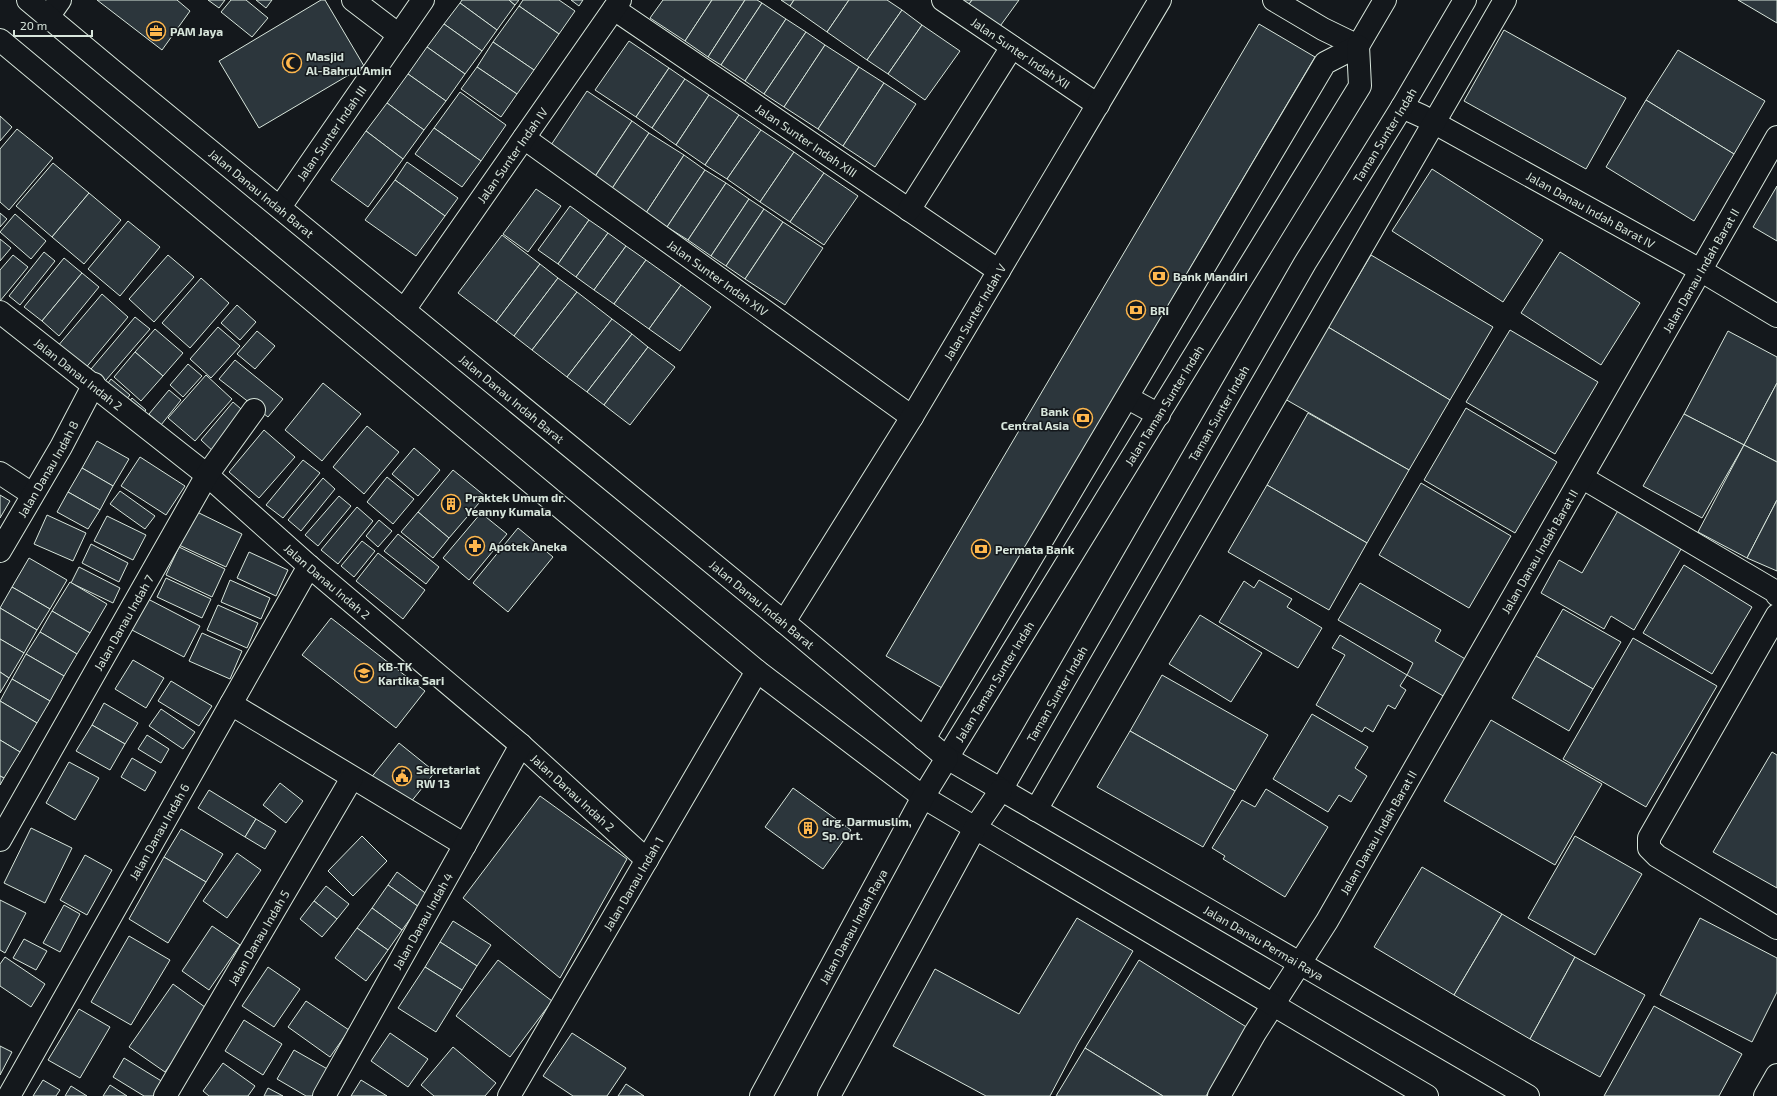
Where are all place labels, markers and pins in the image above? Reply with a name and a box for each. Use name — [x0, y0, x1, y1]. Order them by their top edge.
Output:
office icon: PAM Jaya — [145, 20, 167, 42]
place label: PAM Jaya — [170, 24, 223, 39]
place label: Masjid Al-Bahrul Amin — [306, 49, 391, 77]
mosque icon: Masjid Al-Bahrul Amin — [281, 52, 303, 74]
bank icon: Bank Mandiri — [1148, 265, 1170, 287]
place label: Bank Mandiri — [1173, 269, 1248, 283]
bank icon: BRI — [1125, 299, 1147, 321]
place label: BRI — [1150, 303, 1169, 317]
place label: Bank Central Asia — [1001, 404, 1069, 432]
bank icon: Bank Central Asia — [1072, 407, 1094, 429]
place label: Praktek Umum dr. Yeanny Kumala — [465, 490, 566, 519]
building icon: Praktek Umum dr. Yeanny Kumala — [440, 493, 462, 515]
pharmacy icon: Apotek Aneka — [464, 535, 486, 557]
bank icon: Permata Bank — [970, 538, 992, 560]
place label: Apotek Aneka — [489, 539, 567, 553]
place label: Permata Bank — [995, 542, 1075, 556]
place label: KB-TK Kartika Sari — [378, 659, 444, 687]
school or university icon: KB-TK Kartika Sari — [353, 662, 375, 684]
place label: Sekretariat RW 13 — [416, 762, 480, 790]
public building icon: Sekretariat RW 13 — [391, 765, 413, 787]
place label: drg. Darmuslim, Sp. Ort. — [822, 814, 912, 842]
building icon: drg. Darmuslim, Sp. Ort. — [797, 817, 819, 839]

